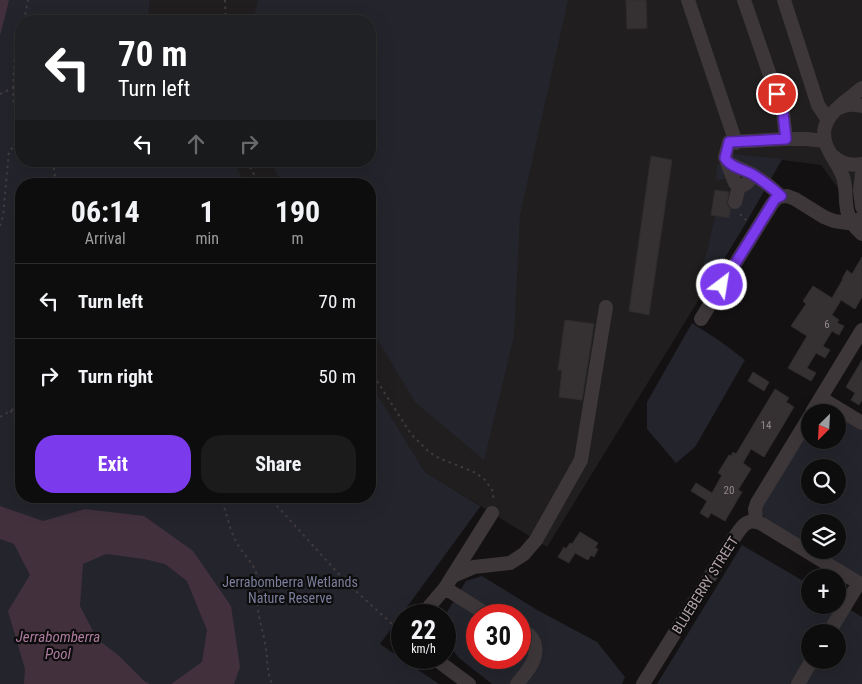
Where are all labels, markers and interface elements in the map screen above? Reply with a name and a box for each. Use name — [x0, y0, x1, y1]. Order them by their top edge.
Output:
text: 70 m — [118, 34, 187, 75]
icon: left — [35, 35, 100, 100]
pin — [756, 73, 798, 115]
text: Turn left — [118, 76, 190, 101]
icon: arrive — [763, 80, 791, 108]
icon: left — [129, 130, 157, 158]
icon: ahead — [182, 130, 210, 158]
icon: right — [235, 130, 263, 158]
text: 06:14 — [71, 194, 140, 229]
text: 1 — [200, 194, 215, 229]
text: 190 — [275, 194, 320, 229]
text: Arrival — [85, 229, 126, 248]
text: min — [195, 229, 219, 248]
text: m — [291, 229, 303, 248]
position arrow — [695, 258, 747, 310]
icon: left — [35, 287, 63, 315]
text: Turn left — [78, 290, 143, 313]
text: 70 m — [319, 290, 356, 313]
house number: 6 — [824, 318, 830, 331]
icon: right — [35, 362, 63, 390]
text: Turn right — [78, 365, 153, 388]
text: 50 m — [319, 365, 356, 388]
north arrow — [801, 404, 846, 449]
map controls — [801, 404, 846, 669]
house number: 14 — [761, 419, 772, 432]
button: Exit — [35, 435, 191, 493]
button: Share — [201, 435, 356, 493]
button: search — [801, 459, 846, 504]
house number: 20 — [724, 484, 734, 497]
button: layers — [801, 514, 846, 559]
street label: BLUEBERRY STREET — [669, 533, 741, 637]
button: + — [801, 569, 846, 614]
park label: Jerrabomberra Wetlands Nature Reserve — [222, 574, 358, 606]
speed limit sign: 30 — [466, 604, 531, 669]
text: 22 — [411, 616, 436, 645]
button: − — [801, 624, 846, 669]
water label: Jerrabomberra Pool — [16, 628, 100, 663]
text: km/h — [411, 642, 436, 656]

